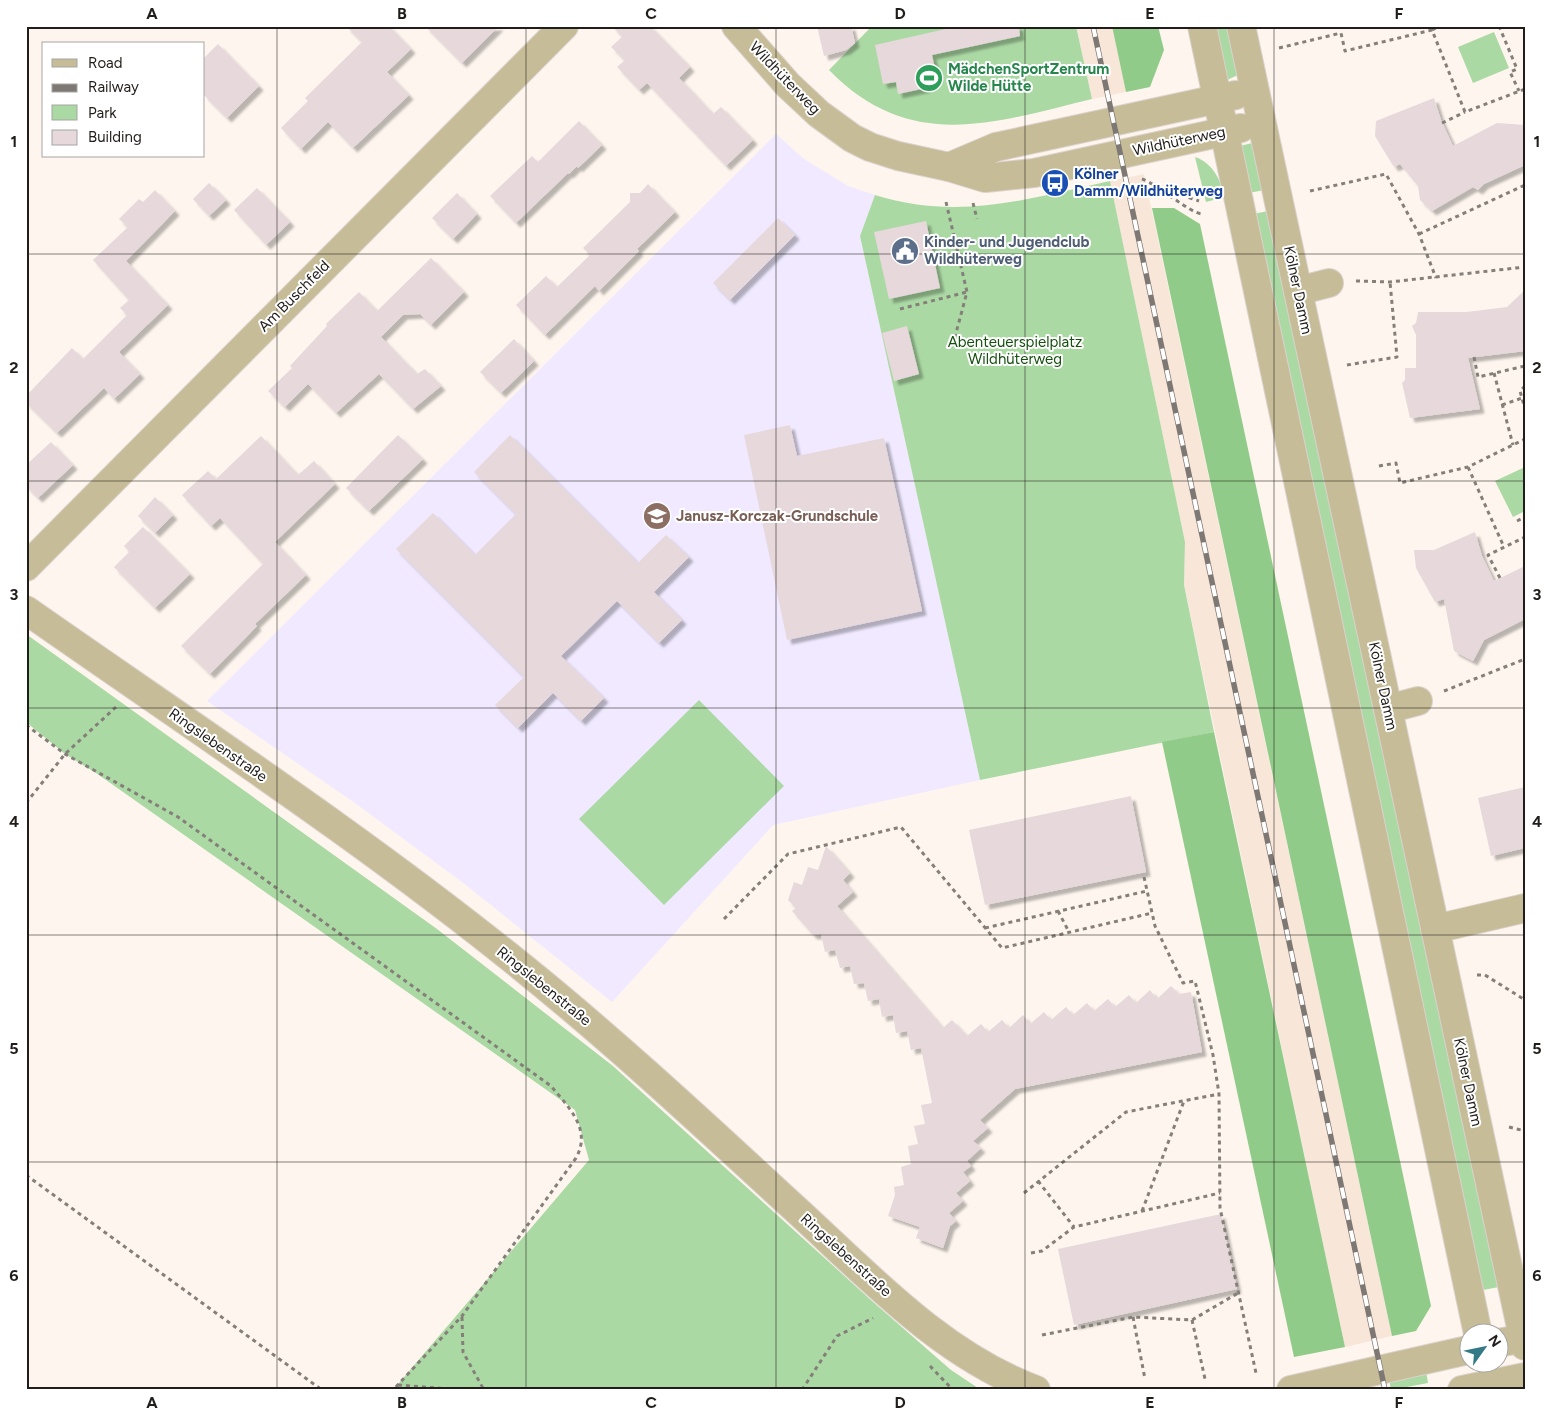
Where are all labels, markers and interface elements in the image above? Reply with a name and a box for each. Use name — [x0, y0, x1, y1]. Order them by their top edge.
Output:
text: A — [146, 4, 158, 23]
text: B — [397, 4, 407, 23]
text: C — [645, 4, 657, 23]
text: D — [894, 4, 906, 23]
text: E — [1145, 4, 1155, 23]
text: F — [1395, 4, 1404, 23]
street label: Wildhüterweg — [746, 38, 824, 118]
legend — [42, 42, 205, 158]
text: Road — [88, 54, 123, 72]
place label: MädchenSportZentrum Wilde Hütte — [948, 60, 1109, 95]
sports icon: MädchenSportZentrum Wilde Hütte — [914, 63, 944, 93]
text: Railway — [88, 78, 139, 96]
text: Park — [88, 104, 117, 122]
street label: Wildhüterweg — [1131, 122, 1227, 160]
text: Building — [88, 128, 142, 146]
text: 1 — [11, 132, 17, 151]
text: 1 — [1534, 132, 1540, 151]
place label: Kölner Damm/Wildhüterweg — [1074, 165, 1223, 200]
bus stop icon: Kölner Damm/Wildhüterweg — [1040, 168, 1070, 198]
place label: Kinder- und Jugendclub Wildhüterweg — [924, 233, 1090, 268]
public building icon: Kinder- und Jugendclub Wildhüterweg — [890, 236, 920, 266]
street label: Kölner Damm — [1280, 244, 1316, 336]
street label: Am Buschfeld — [255, 257, 333, 335]
park label: Abenteuerspielplatz Wildhüterweg — [948, 333, 1082, 368]
text: 2 — [9, 358, 19, 377]
text: 2 — [1532, 358, 1542, 377]
school or university icon: Janusz-Korczak-Grundschule — [642, 501, 672, 531]
place label: Janusz-Korczak-Grundschule — [676, 507, 879, 525]
text: 3 — [10, 585, 19, 604]
text: 3 — [1533, 585, 1542, 604]
street label: Kölner Damm — [1365, 640, 1401, 732]
street label: Ringslebenstraße — [165, 704, 271, 786]
text: 4 — [9, 812, 19, 831]
text: 4 — [1532, 812, 1542, 831]
street label: Ringslebenstraße — [493, 943, 595, 1029]
street label: Kölner Damm — [1450, 1036, 1486, 1128]
text: 5 — [9, 1039, 19, 1058]
text: 5 — [1532, 1039, 1542, 1058]
street label: Ringslebenstraße — [797, 1210, 895, 1300]
text: 6 — [9, 1266, 19, 1285]
text: 6 — [1532, 1266, 1542, 1285]
north arrow — [1458, 1324, 1508, 1374]
text: N — [1484, 1332, 1505, 1350]
text: A — [146, 1393, 158, 1412]
text: B — [397, 1393, 407, 1412]
text: C — [645, 1393, 657, 1412]
text: D — [894, 1393, 906, 1412]
text: E — [1145, 1393, 1155, 1412]
text: F — [1395, 1393, 1404, 1412]

